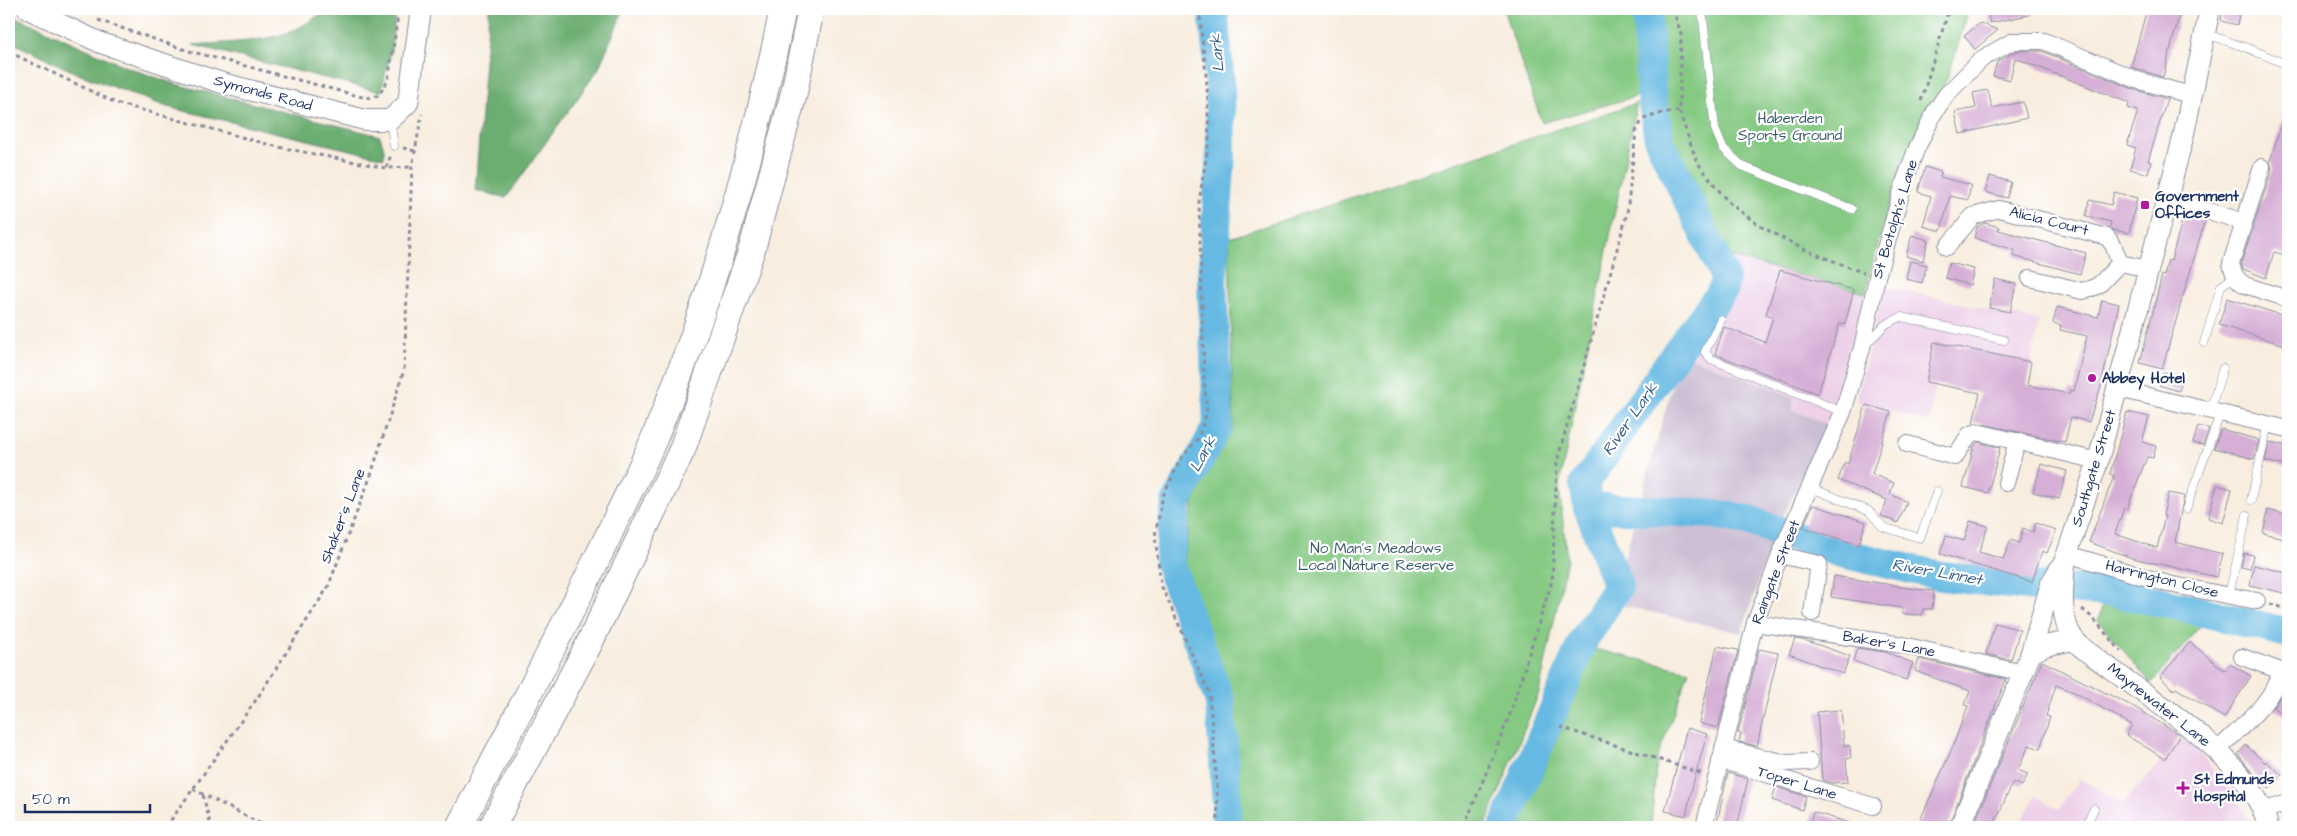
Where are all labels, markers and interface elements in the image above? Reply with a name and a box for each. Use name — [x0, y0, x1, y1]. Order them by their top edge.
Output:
water label: Lark — [1204, 32, 1230, 73]
street label: Symonds Road — [211, 70, 315, 117]
park label: Haberden Sports Ground — [1738, 108, 1842, 146]
street label: St Botolph's Lane — [1867, 157, 1923, 281]
place label: Government Offices — [2155, 186, 2240, 224]
marker: Government Offices — [2139, 199, 2151, 211]
street label: Alicia Court — [2007, 201, 2091, 241]
place label: Abbey Hotel — [2102, 368, 2186, 390]
marker: Abbey Hotel — [2086, 372, 2098, 384]
water label: River Lark — [1597, 377, 1664, 460]
street label: Southgate Street — [2066, 407, 2123, 529]
water label: Lark — [1184, 431, 1222, 476]
street label: Shaker's Lane — [315, 466, 371, 566]
street label: Raingate Street — [1747, 517, 1806, 627]
park label: No Man's Meadows Local Nature Reserve — [1298, 538, 1454, 576]
water label: River Linnet — [1890, 553, 1985, 591]
street label: Harrington Close — [2103, 555, 2221, 604]
street label: Baker's Lane — [1841, 626, 1937, 662]
street label: Maynewater Lane — [2102, 658, 2215, 753]
street label: Toper Lane — [1755, 761, 1839, 805]
place label: St Edmunds Hospital — [2193, 769, 2275, 807]
scale bar — [25, 781, 150, 813]
marker: St Edmunds Hospital — [2176, 781, 2190, 795]
text: 50 m — [32, 789, 70, 810]

